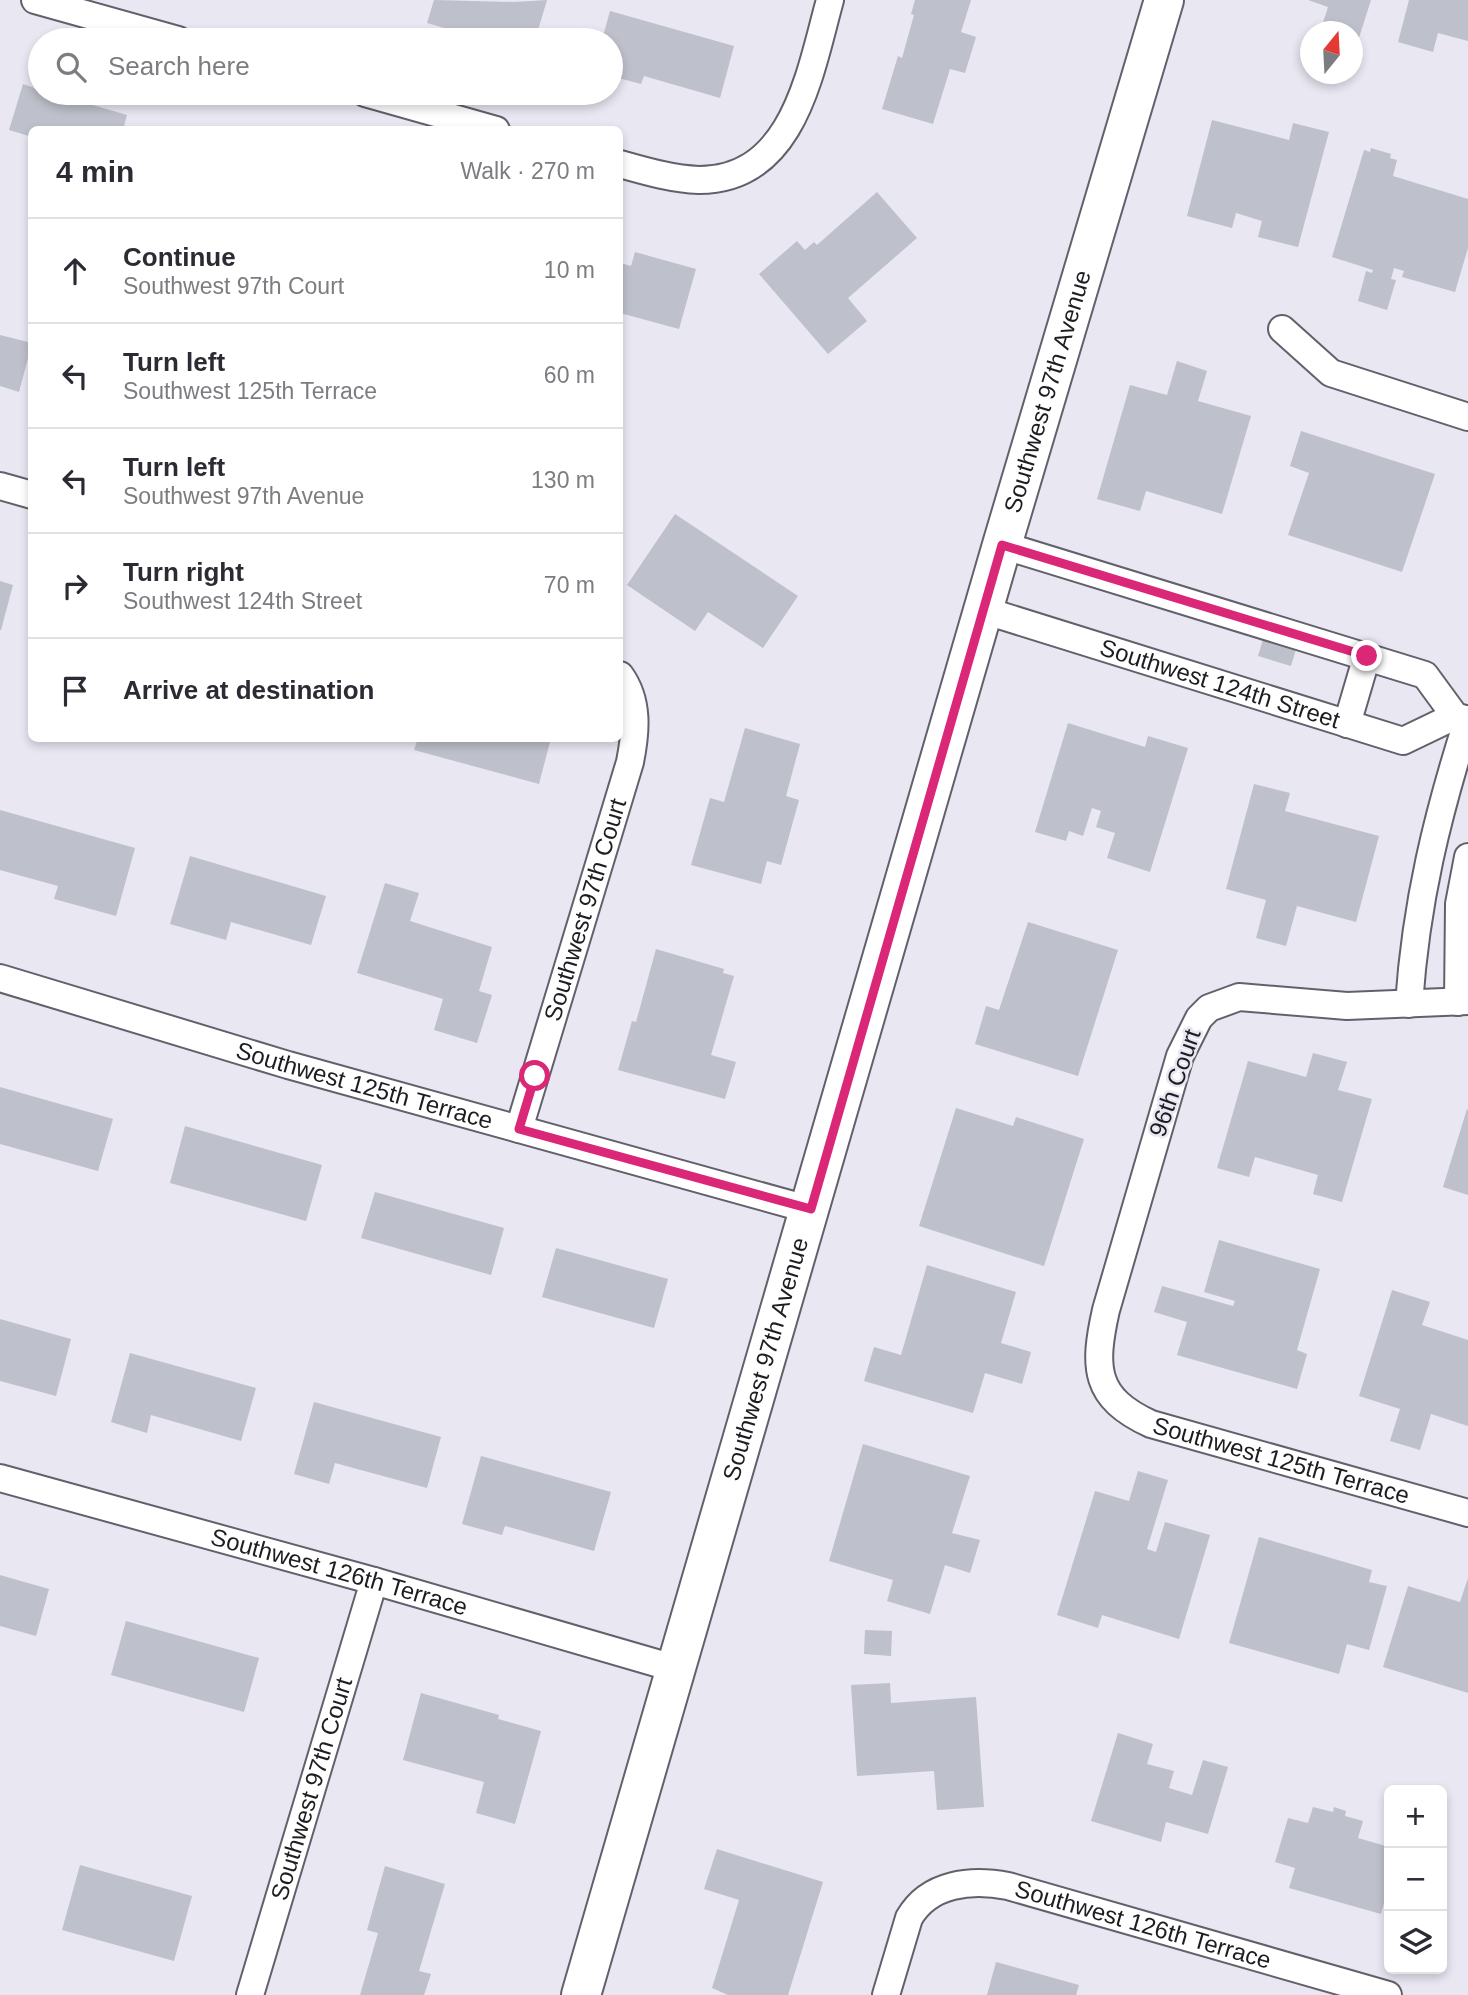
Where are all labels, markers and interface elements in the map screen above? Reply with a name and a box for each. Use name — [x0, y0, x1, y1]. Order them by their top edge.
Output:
north arrow — [1300, 21, 1363, 84]
search box — [28, 28, 623, 105]
icon: search — [52, 48, 90, 86]
text: Search here — [108, 51, 250, 81]
text: 4 min — [56, 155, 134, 188]
text: Walk · 270 m — [460, 158, 595, 184]
text: Continue — [123, 242, 236, 272]
icon: ahead — [56, 252, 94, 290]
text: 10 m — [544, 257, 595, 283]
street label: Southwest 97th Avenue — [998, 267, 1096, 516]
text: Southwest 97th Court — [123, 273, 344, 299]
text: Turn left — [123, 347, 225, 377]
icon: left — [56, 357, 94, 395]
text: 60 m — [544, 362, 595, 388]
text: Southwest 125th Terrace — [123, 378, 377, 404]
text: Turn left — [123, 452, 225, 482]
icon: left — [56, 462, 94, 500]
text: 130 m — [531, 467, 595, 493]
text: Southwest 97th Avenue — [123, 483, 364, 509]
text: Turn right — [123, 557, 244, 587]
icon: right — [56, 567, 94, 605]
text: 70 m — [544, 572, 595, 598]
text: Southwest 124th Street — [123, 588, 362, 614]
street label: Southwest 124th Street — [1097, 633, 1343, 734]
route end — [1351, 640, 1382, 671]
icon: arrive — [56, 672, 94, 710]
text: Arrive at destination — [123, 675, 374, 705]
street label: Southwest 97th Court — [538, 795, 631, 1024]
street label: 96th Court — [1144, 1025, 1206, 1140]
street label: Southwest 125th Terrace — [233, 1036, 496, 1134]
route start — [519, 1060, 550, 1091]
street label: Southwest 97th Avenue — [717, 1234, 813, 1484]
street label: Southwest 125th Terrace — [1150, 1411, 1413, 1509]
street label: Southwest 126th Terrace — [208, 1523, 471, 1620]
street label: Southwest 97th Court — [265, 1674, 357, 1903]
map controls — [1384, 1785, 1447, 1974]
button: + — [1384, 1785, 1447, 1848]
button: − — [1384, 1848, 1447, 1911]
street label: Southwest 126th Terrace — [1012, 1875, 1274, 1974]
button: layers — [1384, 1911, 1447, 1974]

